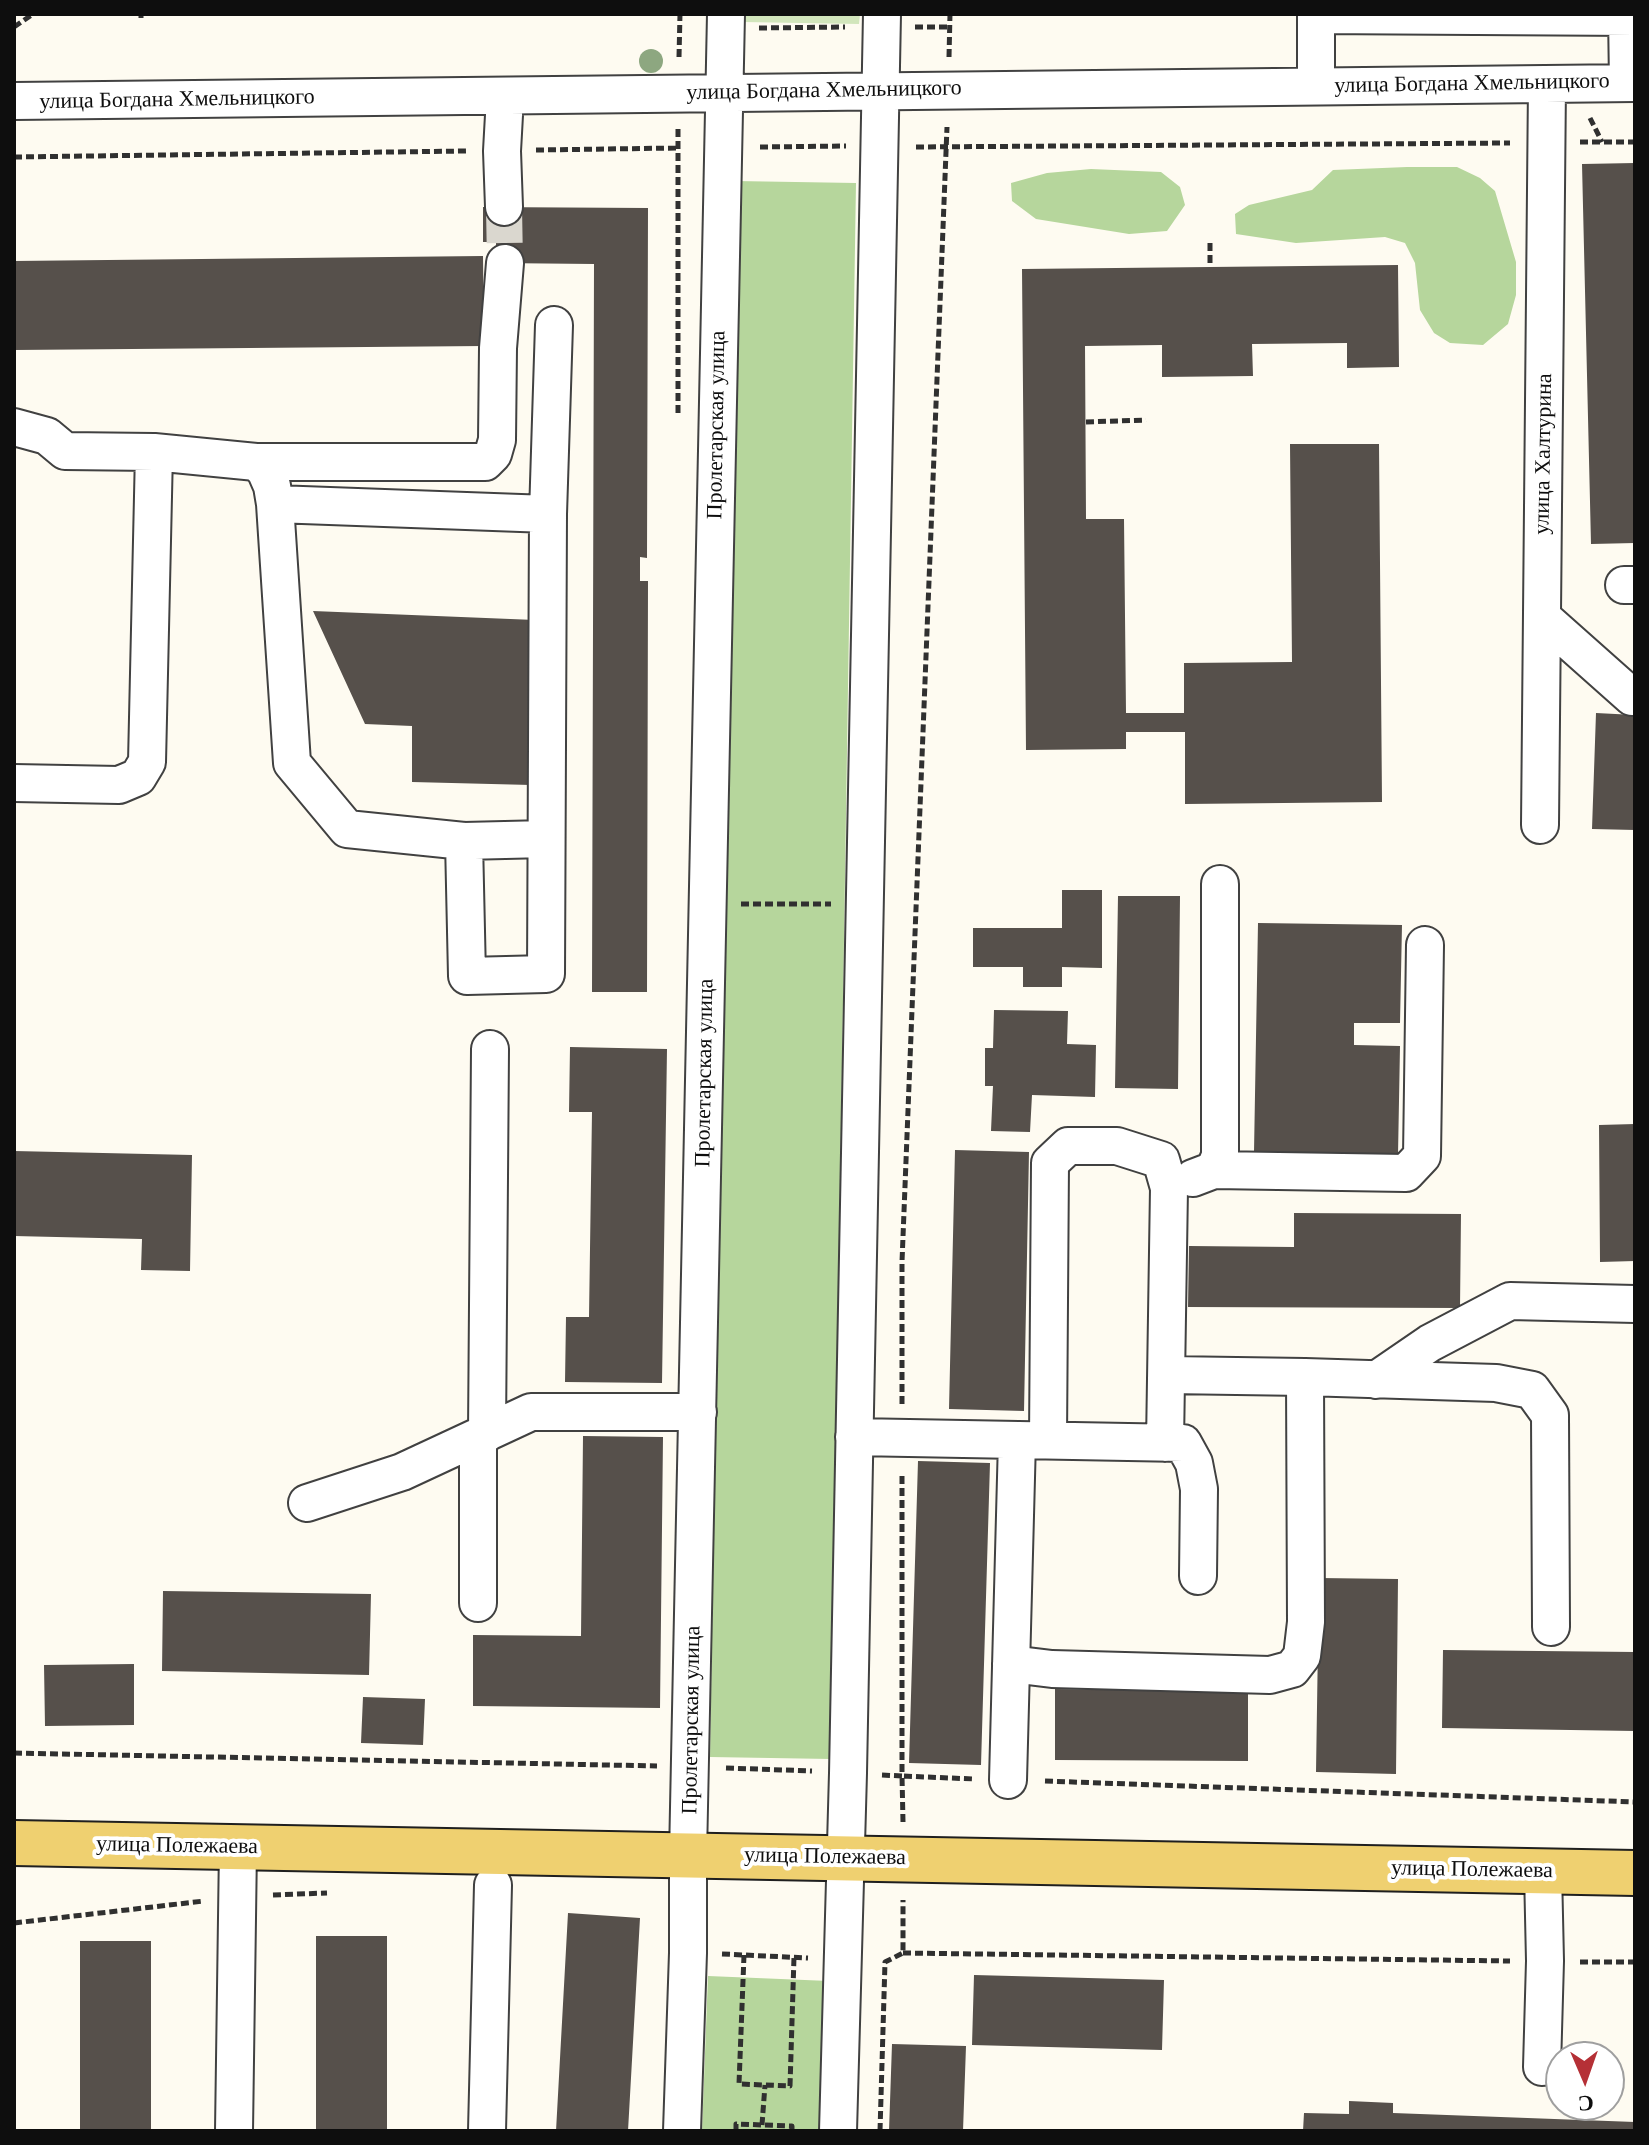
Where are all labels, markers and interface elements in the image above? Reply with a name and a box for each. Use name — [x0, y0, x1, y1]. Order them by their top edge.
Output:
street label: улица Богдана Хмельницкого — [1334, 68, 1610, 100]
street label: улица Богдана Хмельницкого — [686, 75, 962, 107]
street label: улица Богдана Хмельницкого — [39, 84, 315, 116]
street label: Пролетарская улица — [702, 330, 732, 520]
street label: улица Халтурина — [1529, 373, 1559, 535]
street label: Пролетарская улица — [690, 978, 720, 1168]
street label: Пролетарская улица — [677, 1625, 707, 1815]
street label: улица Полежаева — [96, 1831, 258, 1861]
street label: улица Полежаева — [744, 1842, 906, 1872]
street label: улица Полежаева — [1391, 1855, 1553, 1885]
north arrow — [1545, 2041, 1625, 2121]
text: С — [1577, 2091, 1594, 2116]

